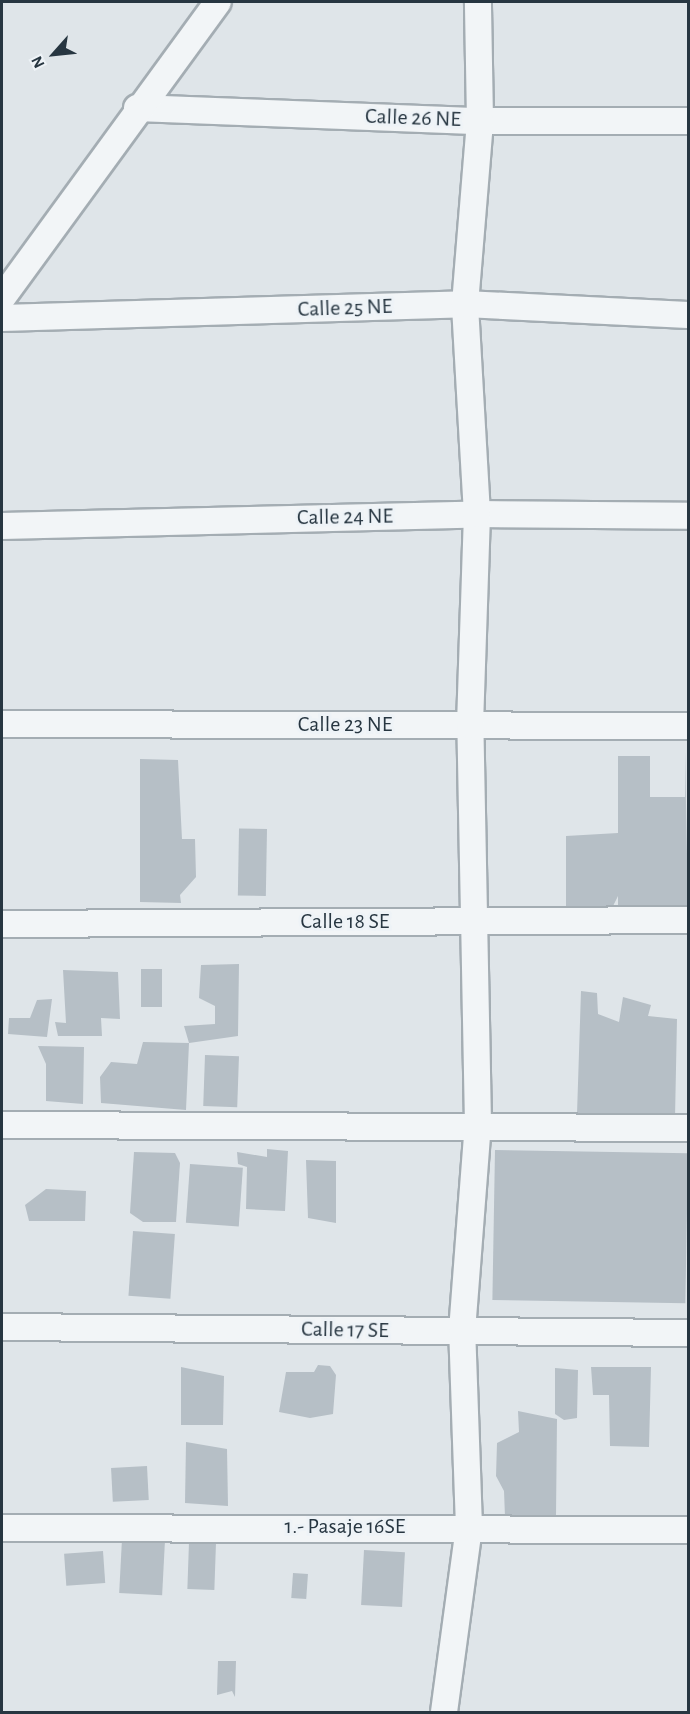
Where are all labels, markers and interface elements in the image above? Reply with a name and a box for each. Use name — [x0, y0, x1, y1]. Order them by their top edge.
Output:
north arrow — [24, 24, 84, 84]
text: N — [28, 54, 48, 71]
street label: Calle 26 NE — [365, 103, 461, 133]
street label: Calle 25 NE — [297, 293, 393, 323]
street label: Calle 24 NE — [297, 503, 393, 531]
street label: Calle 23 NE — [298, 712, 392, 738]
street label: Calle 18 SE — [301, 909, 389, 935]
street label: Calle 17 SE — [301, 1316, 389, 1344]
street label: 1.- Pasaje 16SE — [285, 1514, 405, 1540]

